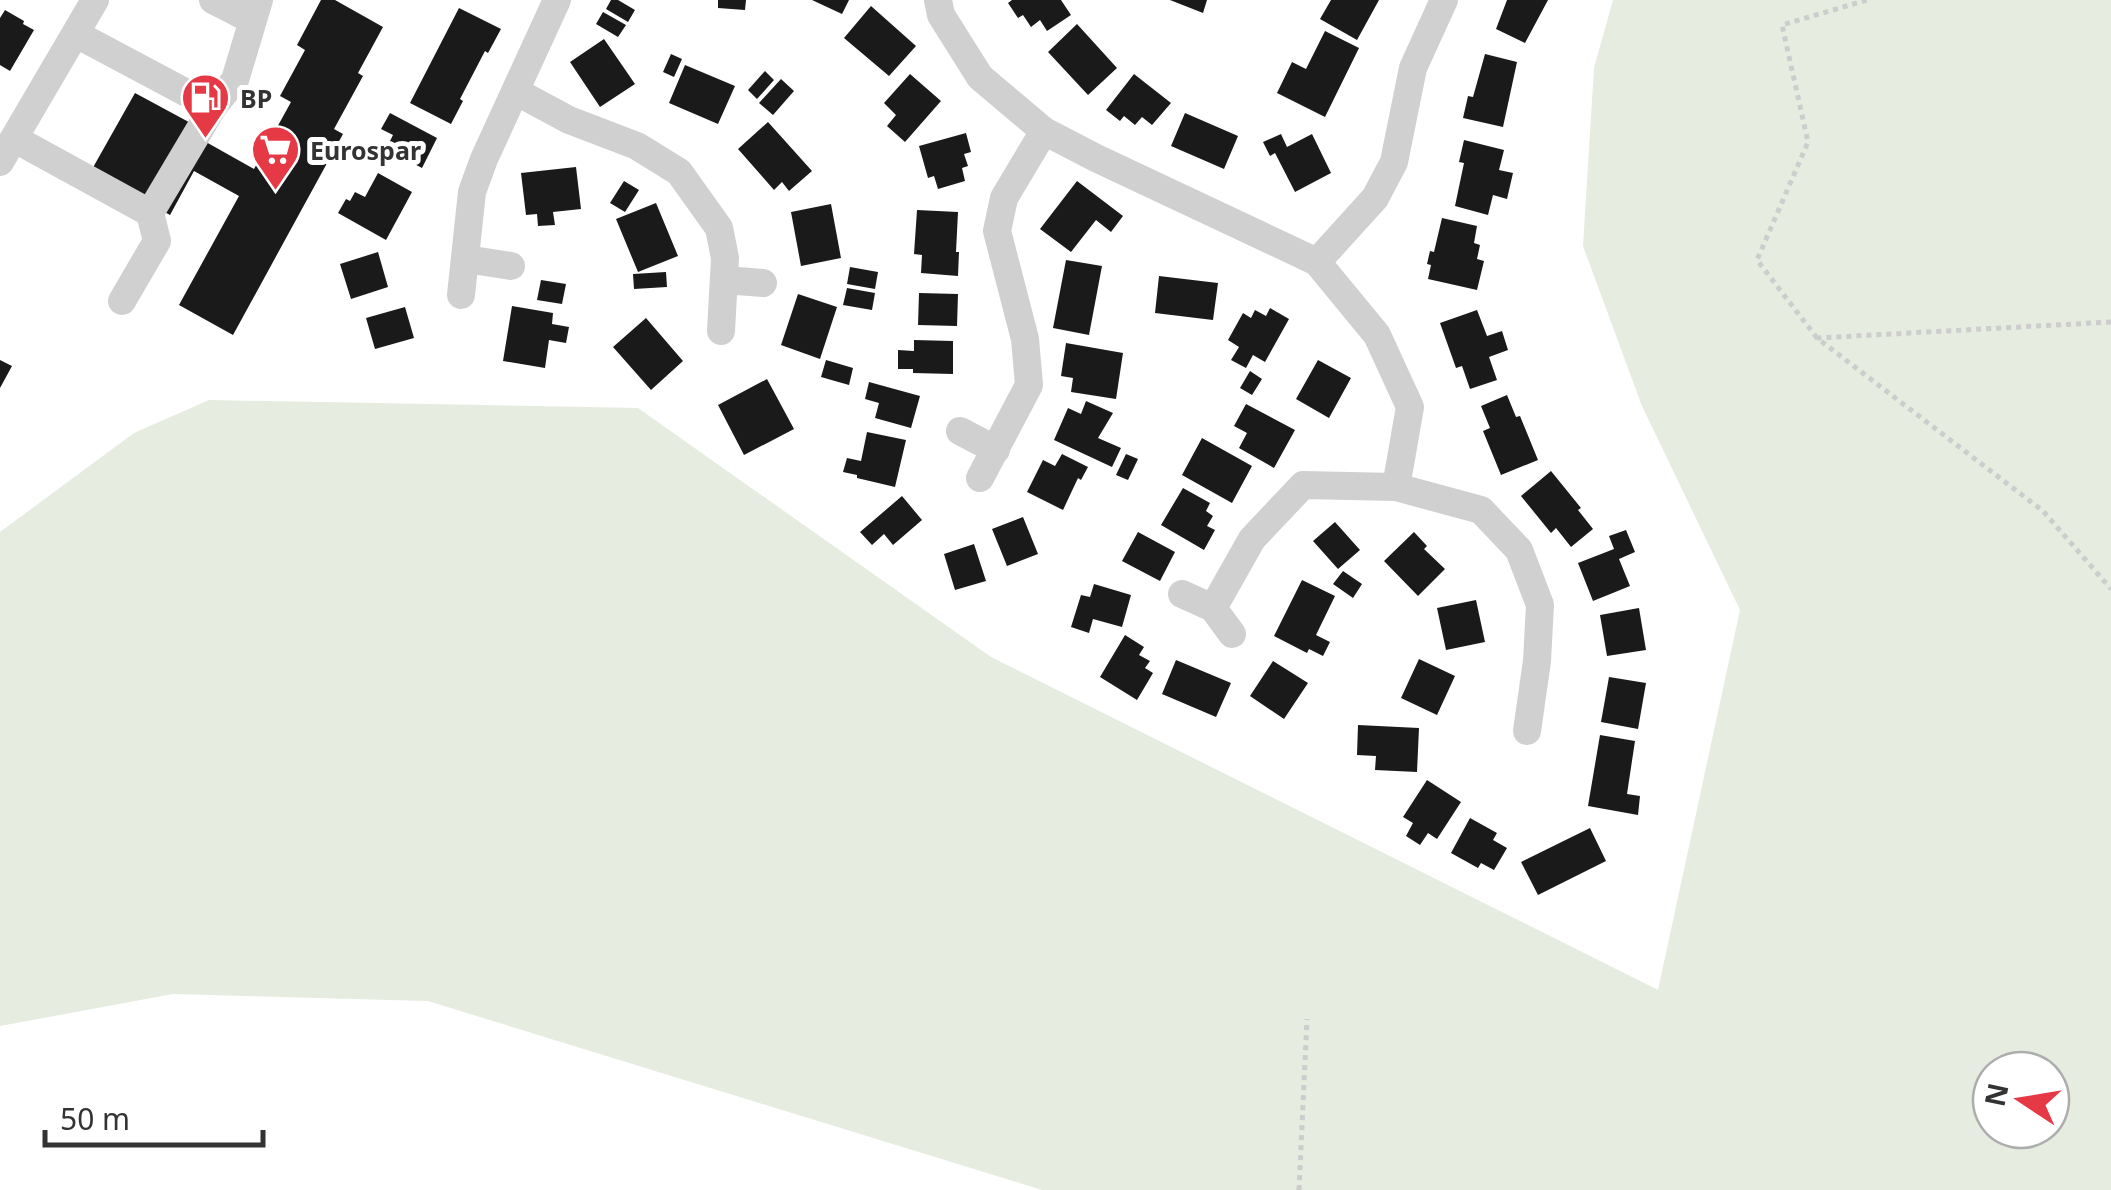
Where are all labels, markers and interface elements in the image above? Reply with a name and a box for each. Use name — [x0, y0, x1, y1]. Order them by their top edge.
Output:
fuel station icon: BP — [179, 72, 231, 140]
place label: BP — [240, 81, 272, 115]
supermarket icon: Eurospar — [249, 124, 301, 192]
place label: Eurospar — [310, 133, 421, 167]
north arrow — [1971, 1050, 2071, 1150]
text: N — [1975, 1080, 2017, 1110]
scale bar — [45, 1085, 262, 1147]
text: 50 m — [60, 1098, 130, 1139]

